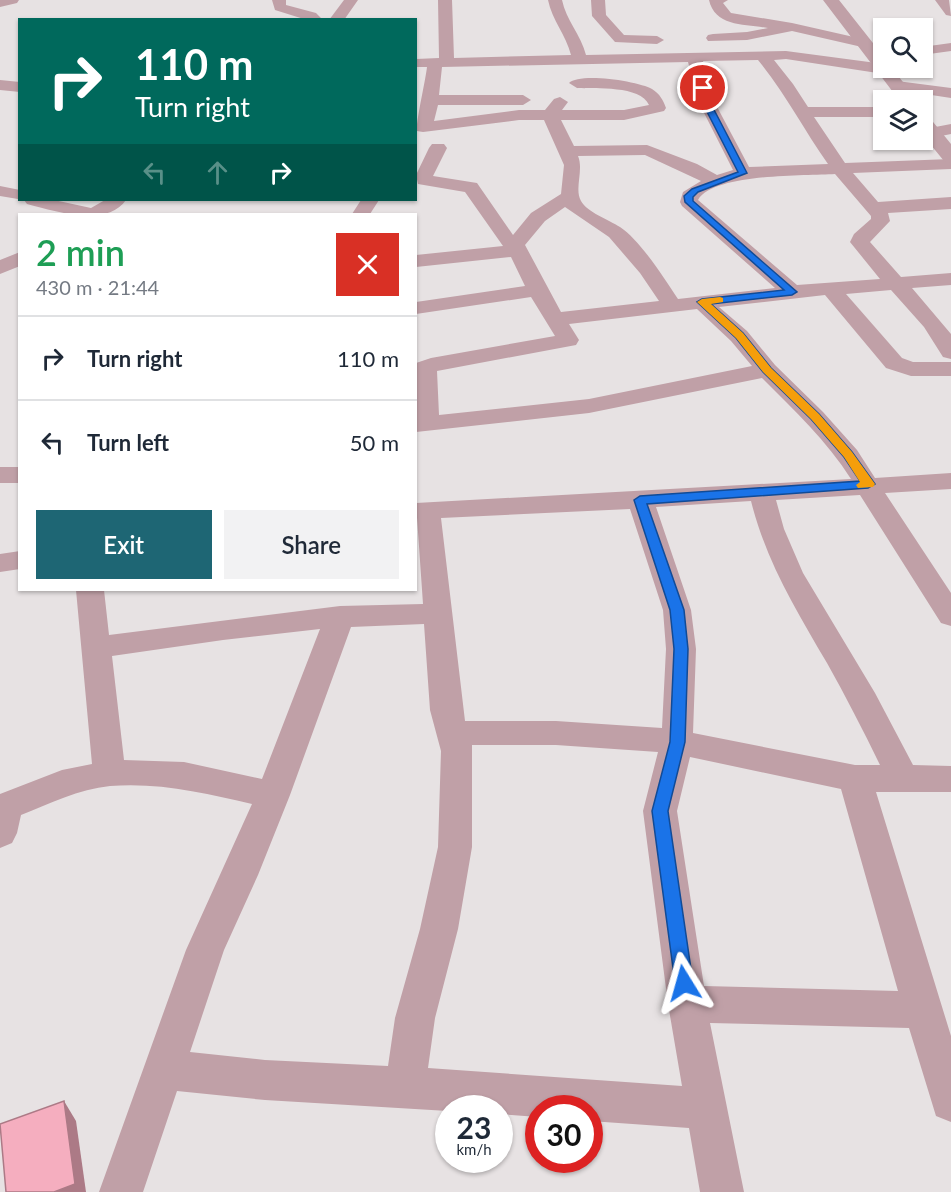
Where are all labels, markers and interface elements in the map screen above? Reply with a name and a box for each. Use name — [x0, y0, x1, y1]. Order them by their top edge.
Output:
map controls — [873, 18, 933, 150]
button: search — [873, 18, 933, 78]
text: 110 m — [135, 39, 253, 89]
icon: right — [36, 42, 114, 120]
pin — [677, 62, 728, 113]
icon: arrive — [686, 71, 719, 104]
text: Turn right — [135, 90, 250, 123]
button: layers — [873, 90, 933, 150]
icon: left — [138, 156, 171, 189]
icon: ahead — [201, 156, 234, 189]
icon: right — [264, 156, 297, 189]
text: 2 min — [36, 230, 125, 274]
button: close — [336, 233, 399, 296]
text: 430 m · 21:44 — [36, 275, 159, 299]
icon: right — [36, 342, 69, 375]
text: Turn right — [87, 345, 182, 372]
text: 110 m — [337, 345, 399, 372]
icon: left — [36, 426, 69, 459]
text: Turn left — [87, 429, 169, 456]
text: 50 m — [350, 429, 399, 456]
button: Exit — [36, 510, 212, 579]
button: Share — [224, 510, 399, 579]
position arrow — [652, 951, 716, 1015]
speed limit sign: 30 — [525, 1095, 603, 1173]
text: 23 — [457, 1109, 491, 1145]
text: km/h — [456, 1140, 492, 1158]

